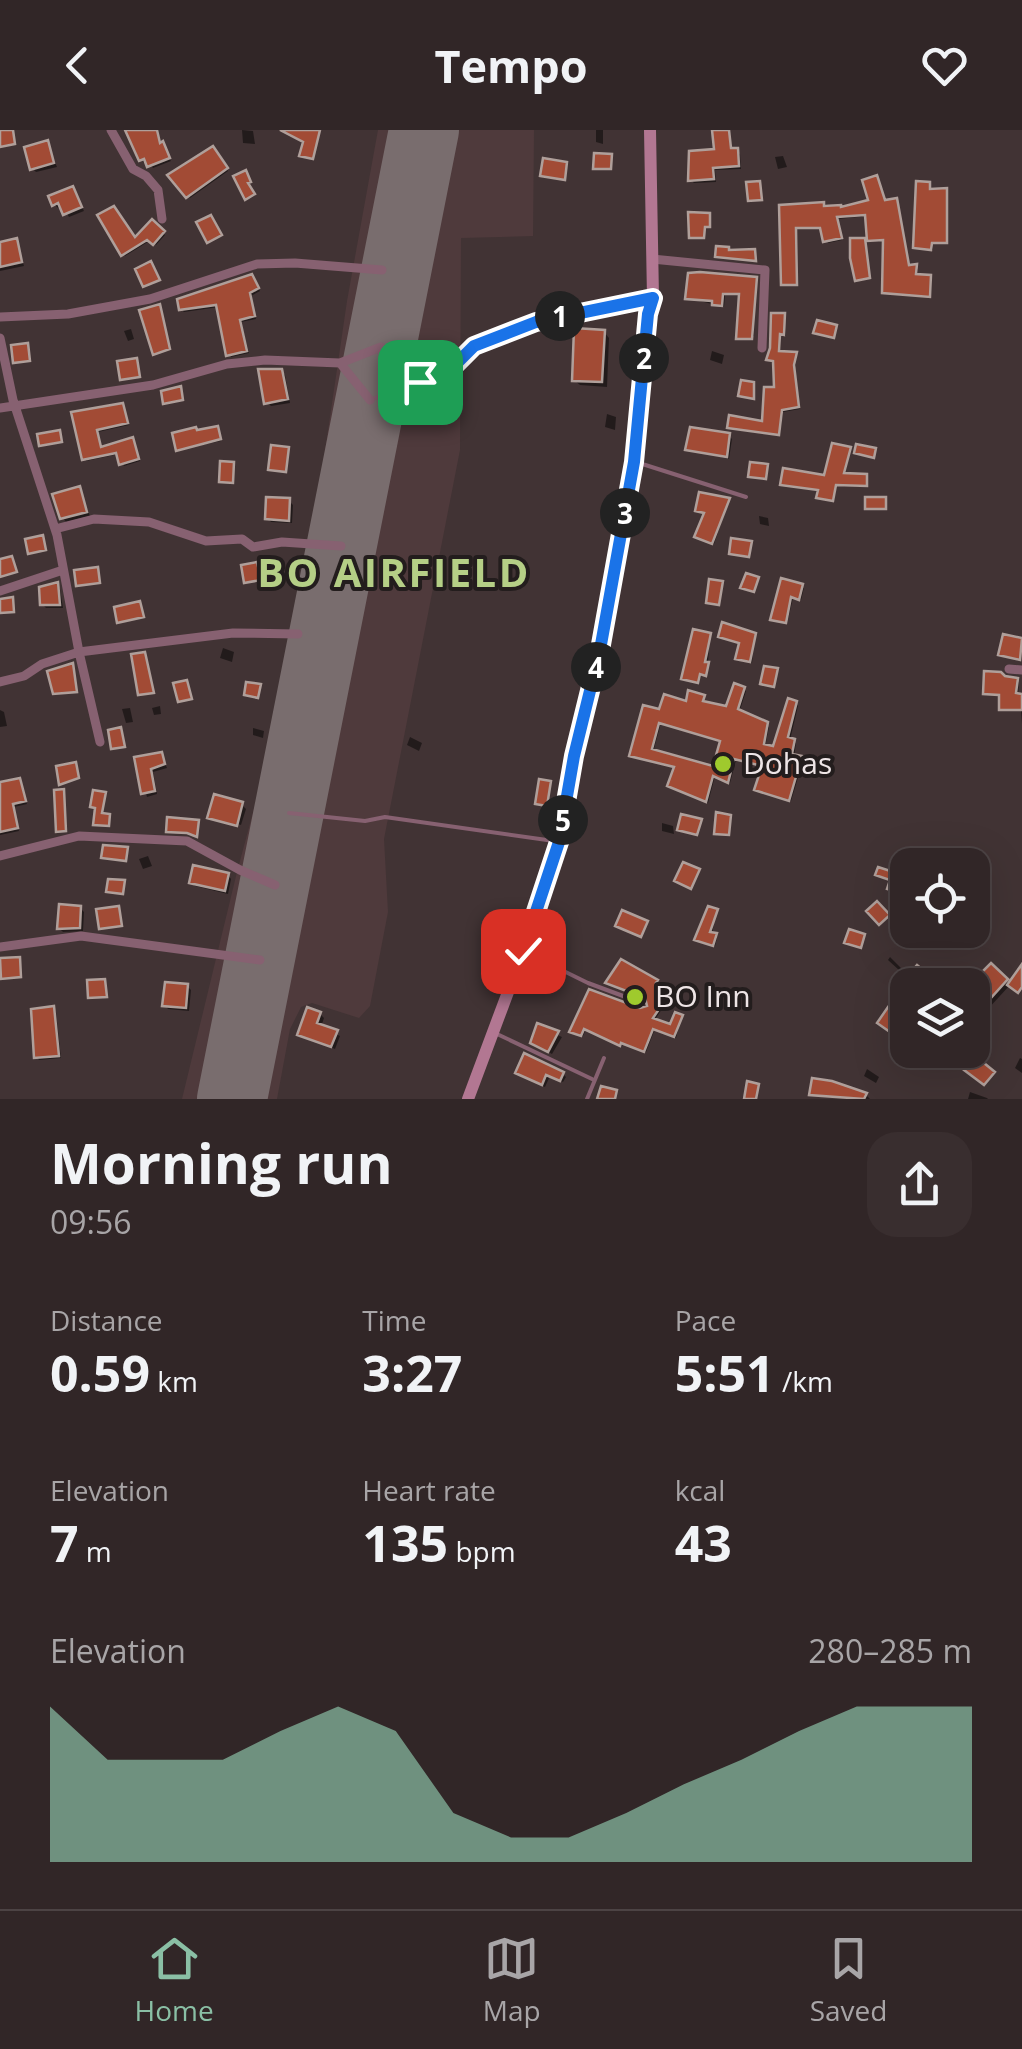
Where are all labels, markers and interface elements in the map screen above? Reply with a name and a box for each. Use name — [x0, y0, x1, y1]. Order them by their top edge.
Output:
text: Tempo — [434, 35, 588, 96]
icon: back — [50, 38, 105, 93]
icon: heart — [917, 38, 972, 93]
pin: 1 — [535, 291, 585, 341]
text: 1 — [552, 297, 568, 335]
pin: 2 — [619, 333, 669, 383]
text: 2 — [636, 339, 652, 377]
pin — [378, 340, 463, 425]
icon: arrive — [393, 355, 448, 410]
pin: 3 — [600, 488, 650, 538]
text: 3 — [617, 494, 633, 532]
district label: BO AIRFIELD — [257, 544, 531, 599]
pin: 4 — [571, 642, 621, 692]
text: 4 — [588, 648, 604, 686]
place label: Dohas — [743, 742, 832, 783]
marker: Dohas — [712, 753, 734, 775]
pin: 5 — [538, 795, 588, 845]
text: 5 — [555, 801, 571, 839]
map controls — [890, 848, 990, 1068]
button: locate — [890, 848, 990, 948]
pin — [481, 909, 566, 994]
icon: check — [496, 924, 551, 979]
button: layers — [890, 968, 990, 1068]
place label: BO Inn — [655, 975, 751, 1016]
marker: BO Inn — [624, 986, 646, 1008]
text: Morning run — [50, 1125, 393, 1200]
button: share — [867, 1132, 972, 1237]
text: 09:56 — [50, 1200, 132, 1243]
text: Distance — [50, 1301, 163, 1339]
text: Time — [362, 1301, 426, 1339]
text: Pace — [675, 1301, 736, 1339]
text: 0.59 — [50, 1339, 150, 1407]
text: 3:27 — [362, 1339, 462, 1407]
text: 5:51 — [675, 1339, 775, 1407]
text: km — [150, 1362, 198, 1400]
text: /km — [775, 1362, 833, 1400]
text: Elevation — [50, 1471, 169, 1509]
text: Heart rate — [362, 1471, 496, 1509]
text: kcal — [675, 1471, 725, 1509]
text: 7 — [50, 1509, 79, 1577]
text: 135 — [362, 1509, 448, 1577]
text: 43 — [675, 1509, 732, 1577]
text: m — [79, 1532, 112, 1570]
text: bpm — [448, 1532, 516, 1570]
text: Elevation — [50, 1629, 186, 1672]
text: 280–285 m — [808, 1629, 972, 1672]
tab: Home — [135, 1931, 214, 2029]
tab: Map — [483, 1931, 541, 2029]
tab: Saved — [810, 1931, 887, 2029]

